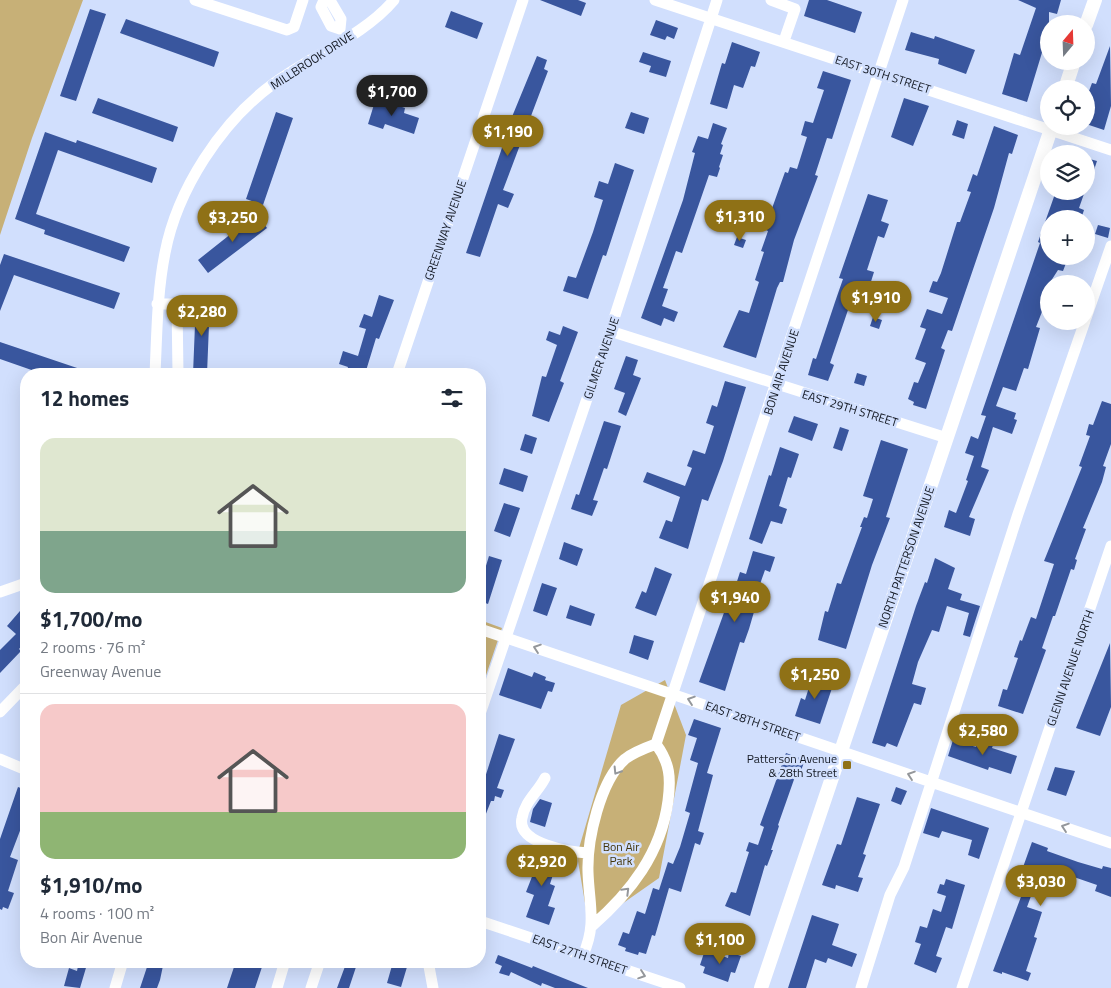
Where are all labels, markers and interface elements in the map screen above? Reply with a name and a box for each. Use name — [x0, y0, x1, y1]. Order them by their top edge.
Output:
north arrow — [1040, 15, 1095, 70]
map controls — [1040, 15, 1095, 330]
street label: MILLBROOK DRIVE — [266, 26, 358, 94]
street label: EAST 30TH STREET — [833, 50, 934, 99]
pin: $1,700 — [351, 74, 433, 117]
text: $1,700 — [367, 79, 417, 103]
button: locate — [1040, 80, 1095, 135]
pin: $1,190 — [467, 114, 549, 157]
text: $1,190 — [483, 119, 533, 143]
button: layers — [1040, 145, 1095, 200]
street label: GREENWAY AVENUE — [419, 177, 471, 283]
pin: $3,250 — [192, 200, 274, 243]
pin: $1,310 — [699, 200, 781, 242]
text: $1,310 — [715, 204, 765, 228]
text: $3,250 — [208, 205, 258, 229]
button: + — [1040, 210, 1095, 265]
button: − — [1040, 275, 1095, 330]
pin: $1,910 — [835, 280, 917, 323]
text: $1,910 — [851, 285, 901, 309]
pin: $2,280 — [161, 294, 243, 337]
text: $2,280 — [177, 299, 227, 323]
street label: GILMER AVENUE — [578, 314, 624, 402]
street label: BON AIR AVENUE — [758, 326, 804, 417]
text: 12 homes — [40, 382, 129, 414]
icon: filters — [438, 384, 466, 412]
street label: EAST 29TH STREET — [800, 384, 901, 432]
icon: home — [208, 471, 298, 561]
street label: NORTH PATTERSON AVENUE — [873, 483, 939, 630]
pin: $1,940 — [694, 580, 776, 623]
text: $1,940 — [710, 585, 760, 609]
text: $1,700/mo — [40, 603, 142, 635]
street label: GLENN AVENUE NORTH — [1041, 607, 1099, 729]
text: 2 rooms · 76 m² — [40, 635, 145, 659]
one-way arrow — [533, 644, 542, 654]
pin: $1,250 — [774, 658, 856, 700]
text: Greenway Avenue — [40, 659, 161, 683]
text: $1,250 — [790, 662, 840, 686]
one-way arrow — [687, 696, 696, 706]
street label: EAST 28TH STREET — [703, 696, 804, 746]
pin: $2,580 — [942, 714, 1024, 756]
text: $2,580 — [958, 718, 1008, 742]
icon: home — [208, 736, 298, 826]
place label: Patterson Avenue & 28th Street — [747, 749, 838, 782]
marker: Patterson Avenue & 28th Street — [841, 759, 853, 771]
one-way arrow — [613, 765, 623, 774]
one-way arrow — [907, 771, 916, 781]
one-way arrow — [1061, 823, 1070, 833]
park label: Bon Air Park — [603, 837, 639, 870]
pin: $2,920 — [501, 844, 583, 887]
text: $2,920 — [517, 849, 567, 873]
pin: $3,030 — [1000, 864, 1082, 907]
text: $1,910/mo — [40, 869, 142, 901]
text: $3,030 — [1016, 869, 1066, 893]
one-way arrow — [620, 888, 629, 897]
text: 4 rooms · 100 m² — [40, 901, 154, 925]
pin: $1,100 — [679, 922, 761, 965]
text: Bon Air Avenue — [40, 925, 143, 949]
text: $1,100 — [695, 927, 745, 951]
street label: EAST 27TH STREET — [530, 929, 631, 979]
one-way arrow — [638, 969, 646, 979]

